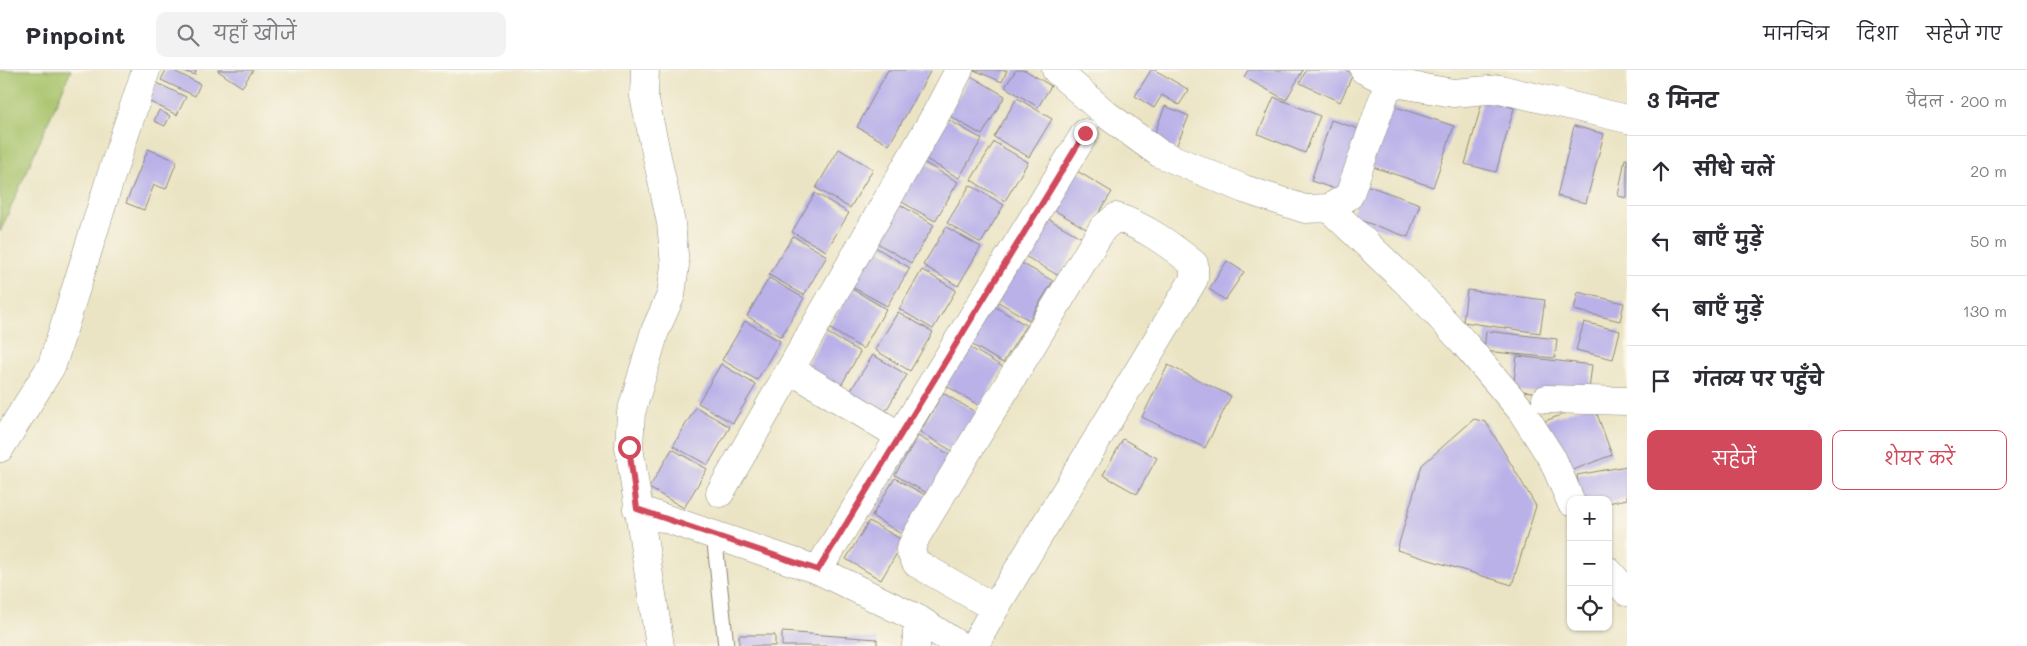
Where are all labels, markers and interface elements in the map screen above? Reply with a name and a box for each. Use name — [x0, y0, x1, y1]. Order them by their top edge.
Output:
search box — [156, 12, 506, 57]
text: Pinpoint — [25, 19, 126, 50]
text: यहाँ खोजें — [214, 20, 296, 45]
icon: search — [174, 21, 202, 49]
text: मानचित्र — [1763, 21, 1829, 45]
text: दिशा — [1857, 21, 1898, 45]
text: सहेजे गए — [1926, 21, 2002, 45]
text: 3 मिनट — [1647, 86, 1718, 113]
text: पैदल · 200 m — [1906, 90, 2007, 111]
route end — [1074, 122, 1097, 145]
text: सीधे चलें — [1694, 156, 1774, 181]
icon: ahead — [1647, 157, 1675, 185]
text: 20 m — [1970, 160, 2007, 181]
text: बाएँ मुड़ें — [1694, 226, 1763, 251]
icon: left — [1647, 227, 1675, 255]
text: 50 m — [1970, 230, 2007, 251]
text: बाएँ मुड़ें — [1694, 296, 1763, 321]
icon: left — [1647, 297, 1675, 325]
text: 130 m — [1963, 300, 2007, 321]
text: गंतव्य पर पहुँचे — [1694, 366, 1823, 391]
icon: arrive — [1647, 367, 1675, 395]
button: सहेजें — [1647, 430, 1822, 490]
button: शेयर करें — [1832, 430, 2007, 490]
route start — [618, 436, 641, 459]
map controls — [1567, 496, 1612, 631]
button: + — [1567, 496, 1612, 541]
button: − — [1567, 541, 1612, 586]
button: locate — [1567, 586, 1612, 631]

